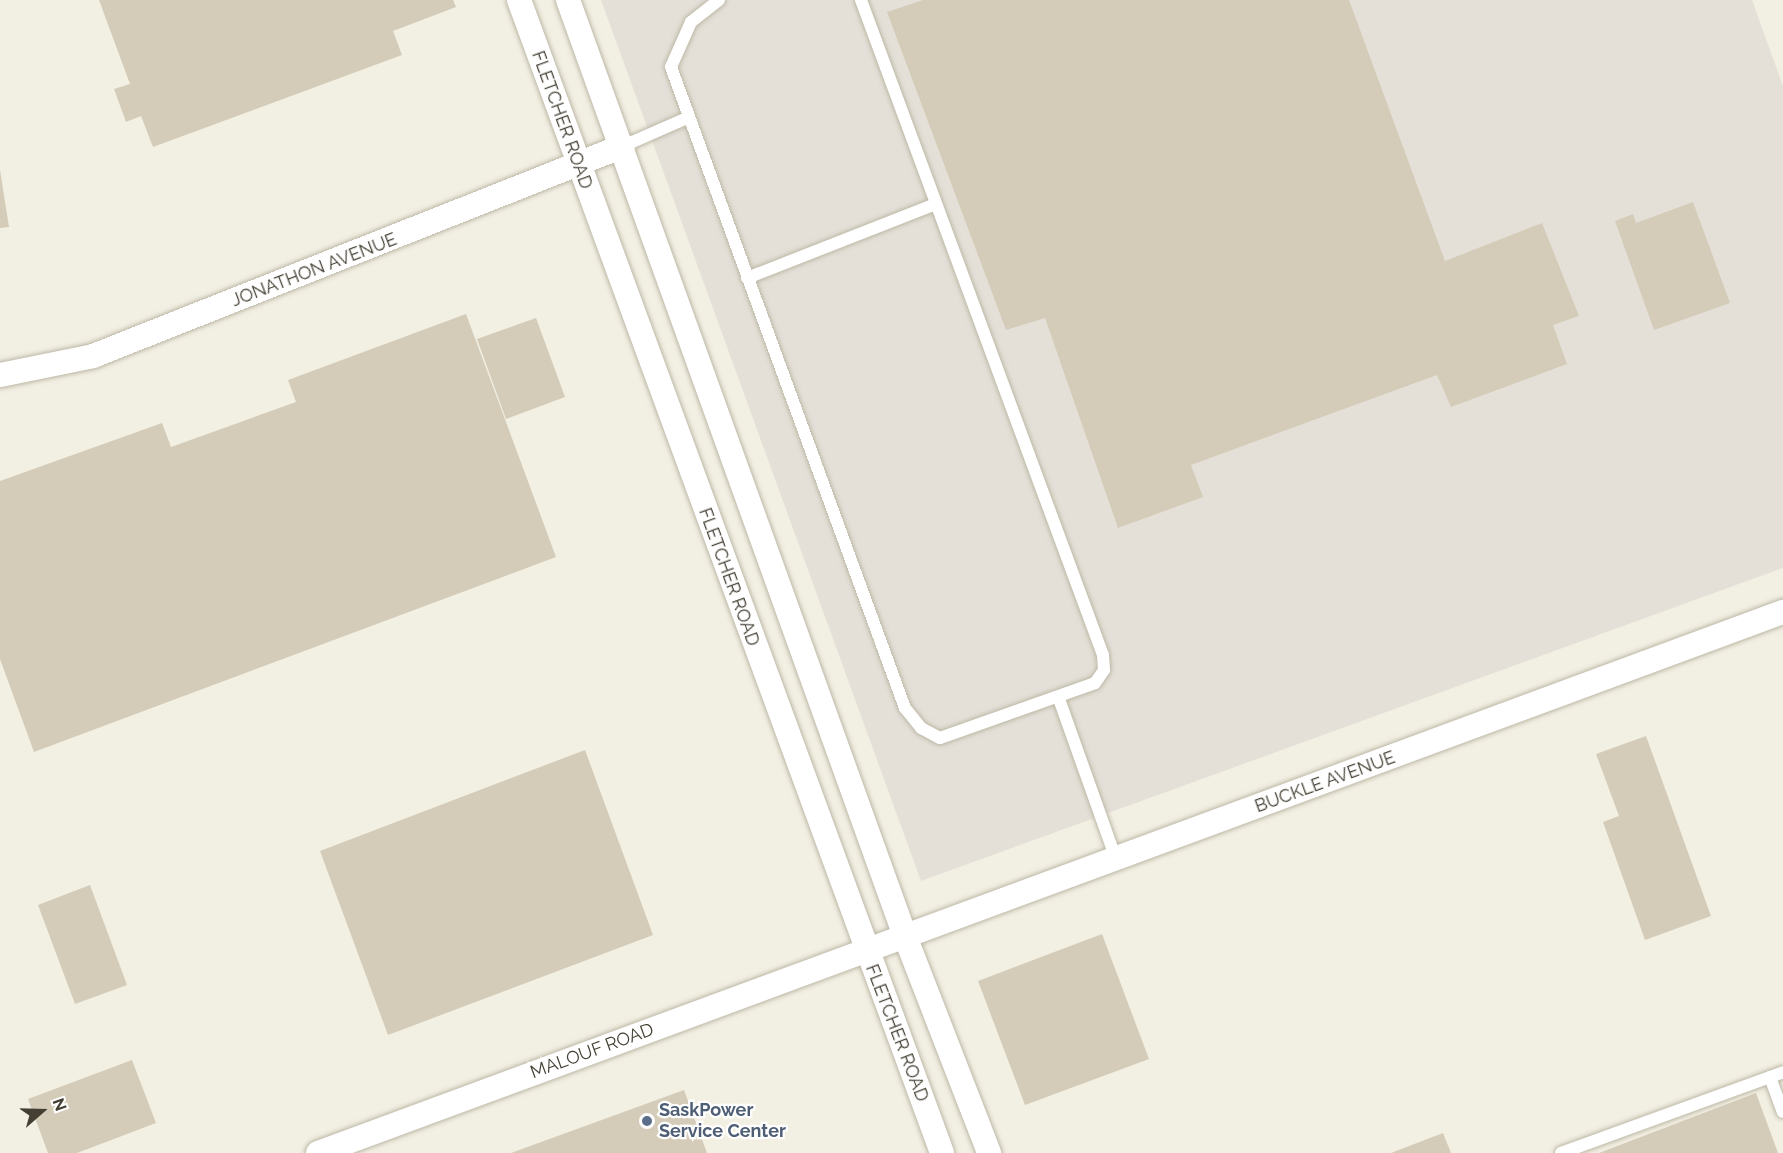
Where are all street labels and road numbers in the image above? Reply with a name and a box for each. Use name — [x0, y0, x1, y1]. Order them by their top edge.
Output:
street label: FLETCHER ROAD — [527, 48, 597, 192]
street label: JONATHON AVENUE — [228, 228, 400, 312]
street label: FLETCHER ROAD — [694, 505, 764, 649]
street label: BUCKLE AVENUE — [1252, 746, 1398, 818]
street label: FLETCHER ROAD — [861, 961, 933, 1105]
street label: MALOUF ROAD — [527, 1019, 657, 1083]

